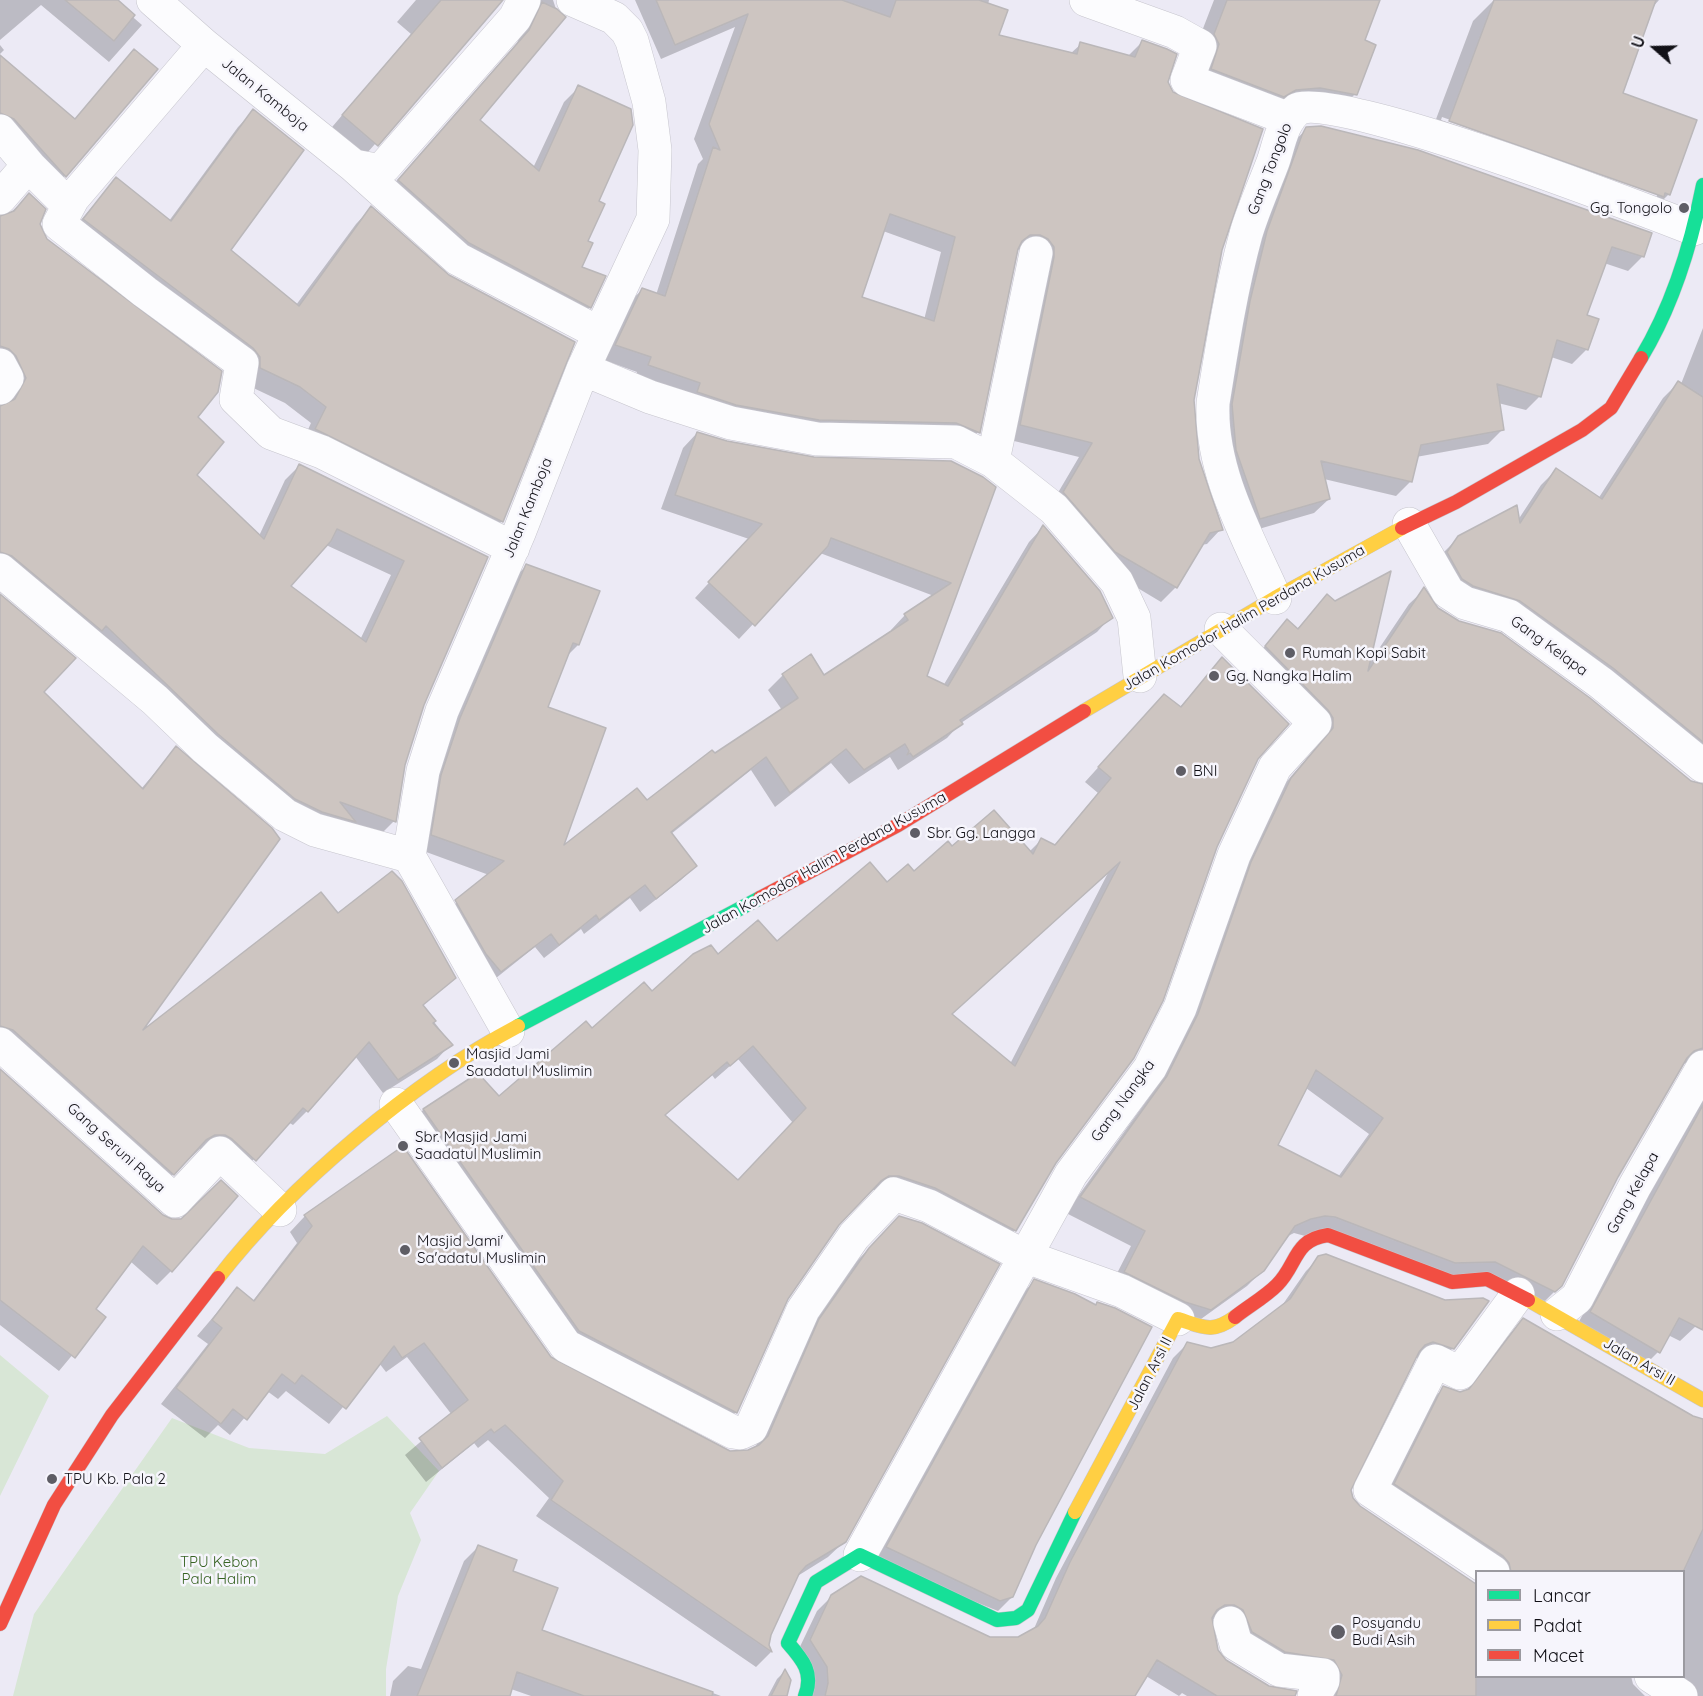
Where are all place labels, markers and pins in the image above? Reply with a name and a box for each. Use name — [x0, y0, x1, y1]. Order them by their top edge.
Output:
place label: Gg. Tongolo — [1590, 199, 1672, 217]
marker: Gg. Tongolo — [1677, 201, 1691, 215]
place label: Rumah Kopi Sabit — [1302, 644, 1426, 662]
marker: Rumah Kopi Sabit — [1283, 646, 1297, 660]
place label: Gg. Nangka Halim — [1226, 667, 1352, 685]
marker: Gg. Nangka Halim — [1207, 669, 1221, 683]
place label: BNI — [1193, 762, 1217, 780]
marker: BNI — [1174, 764, 1188, 778]
place label: Sbr. Gg. Langga — [927, 824, 1036, 842]
marker: Sbr. Gg. Langga — [908, 826, 922, 840]
place label: Masjid Jami Saadatul Muslimin — [466, 1045, 592, 1080]
marker: Masjid Jami Saadatul Muslimin — [447, 1056, 461, 1070]
place label: Sbr. Masjid Jami Saadatul Muslimin — [415, 1128, 541, 1163]
marker: Sbr. Masjid Jami Saadatul Muslimin — [396, 1139, 410, 1153]
place label: Masjid Jami' Sa'adatul Muslimin — [417, 1232, 546, 1267]
marker: Masjid Jami' Sa'adatul Muslimin — [398, 1243, 412, 1257]
place label: TPU Kb. Pala 2 — [64, 1470, 166, 1488]
marker: TPU Kb. Pala 2 — [45, 1472, 59, 1486]
place label: Posyandu Budi Asih — [1352, 1614, 1421, 1649]
marker: Posyandu Budi Asih — [1329, 1623, 1347, 1641]

